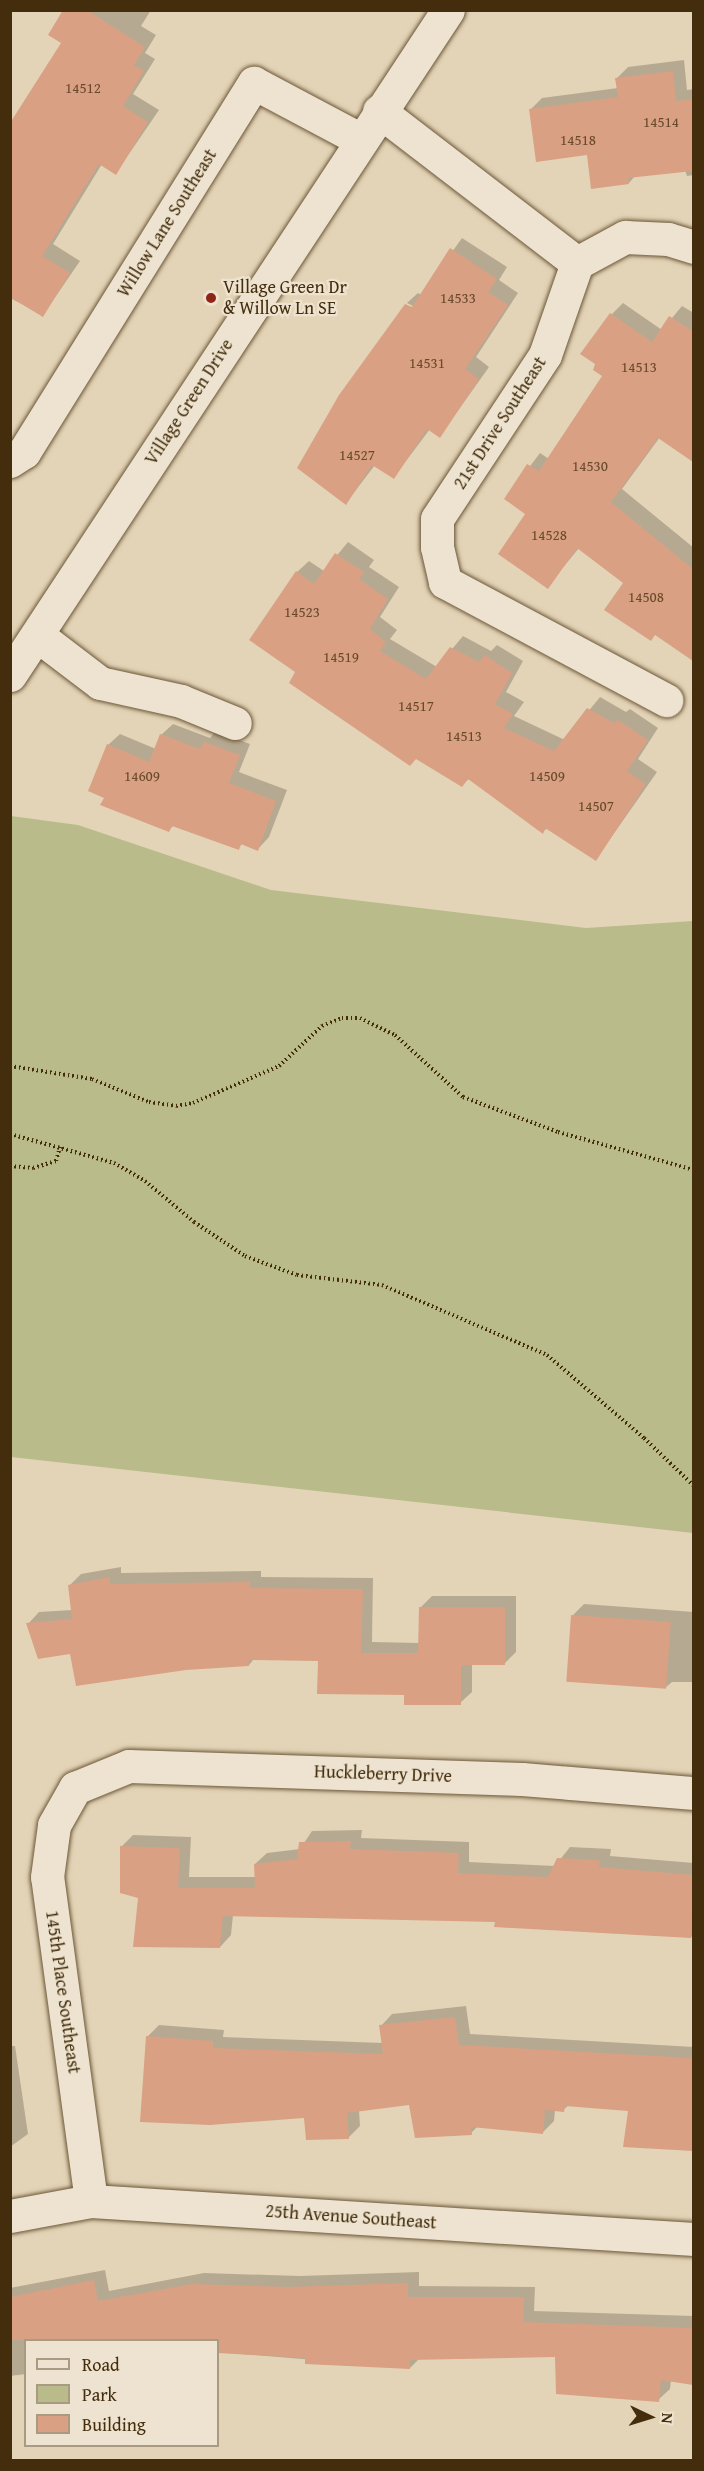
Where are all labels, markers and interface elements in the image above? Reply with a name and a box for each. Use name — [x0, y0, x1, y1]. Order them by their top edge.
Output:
house number: 14512 — [65, 79, 101, 97]
house number: 14514 — [643, 113, 679, 131]
house number: 14518 — [560, 131, 596, 149]
street label: Willow Lane Southeast — [113, 145, 221, 301]
place label: Village Green Dr & Willow Ln SE — [223, 277, 347, 320]
house number: 14533 — [440, 289, 476, 307]
marker: Village Green Dr & Willow Ln SE — [204, 291, 218, 305]
street label: Village Green Drive — [140, 335, 238, 469]
street label: 21st Drive Southeast — [449, 353, 551, 493]
house number: 14531 — [409, 354, 445, 372]
house number: 14513 — [621, 358, 657, 376]
house number: 14527 — [339, 446, 375, 464]
house number: 14530 — [572, 457, 608, 475]
house number: 14528 — [531, 526, 567, 544]
house number: 14508 — [628, 588, 664, 606]
house number: 14523 — [284, 603, 320, 621]
house number: 14519 — [323, 648, 359, 666]
house number: 14517 — [398, 697, 434, 715]
house number: 14513 — [446, 727, 482, 745]
house number: 14609 — [124, 767, 160, 785]
house number: 14509 — [529, 767, 565, 785]
house number: 14507 — [578, 797, 614, 815]
street label: Huckleberry Drive — [314, 1761, 452, 1787]
street label: 145th Place Southeast — [41, 1909, 85, 2075]
street label: 25th Avenue Southeast — [265, 2200, 437, 2234]
legend — [24, 2339, 219, 2447]
text: Road — [82, 2351, 120, 2378]
text: Park — [82, 2381, 117, 2408]
north arrow — [620, 2387, 680, 2447]
text: Building — [82, 2411, 146, 2438]
text: N — [656, 2412, 680, 2424]

